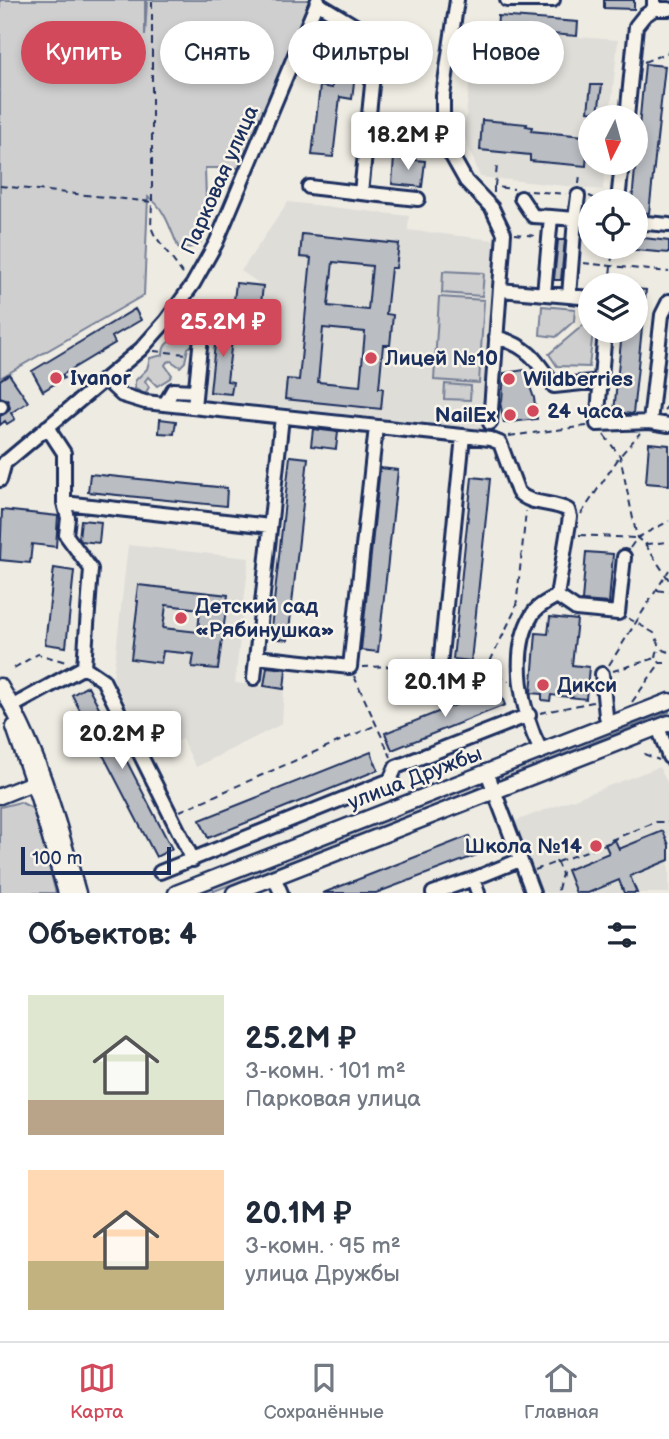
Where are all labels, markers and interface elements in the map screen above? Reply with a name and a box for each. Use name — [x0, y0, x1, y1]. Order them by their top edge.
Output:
chip: Купить — [21, 21, 146, 84]
chip: Снять — [160, 21, 274, 84]
chip: Фильтры — [288, 21, 433, 84]
chip: Новое — [447, 21, 564, 84]
street label: Парковая улица — [176, 101, 264, 258]
north arrow — [578, 105, 648, 175]
map controls — [578, 105, 648, 343]
pin: 18.2M ₽ — [343, 113, 473, 172]
text: 18.2M ₽ — [367, 121, 449, 149]
button: locate — [578, 189, 648, 259]
button: layers — [578, 273, 648, 343]
pin: 25.2M ₽ — [158, 300, 288, 359]
text: 25.2M ₽ — [180, 308, 266, 336]
place label: Лицей №10 — [384, 346, 498, 371]
marker: Лицей №10 — [363, 350, 379, 366]
place label: Ivanor — [70, 366, 131, 391]
place label: Wildberries — [523, 367, 633, 392]
marker: Ivanor — [48, 370, 64, 386]
marker: Wildberries — [501, 371, 517, 387]
place label: 24 часа — [547, 399, 624, 424]
place label: NailEx — [435, 403, 497, 428]
marker: 24 часа — [525, 403, 541, 419]
marker: NailEx — [502, 407, 518, 423]
place label: Детский сад «Рябинушка» — [195, 594, 334, 643]
marker: Детский сад «Рябинушка» — [173, 610, 189, 626]
pin: 20.1M ₽ — [380, 660, 510, 719]
text: 20.1M ₽ — [404, 668, 486, 696]
place label: Дикси — [557, 673, 617, 698]
marker: Дикси — [535, 677, 551, 693]
pin: 20.2M ₽ — [57, 712, 187, 771]
text: 20.2M ₽ — [79, 720, 165, 748]
street label: улица Дружбы — [345, 741, 485, 815]
place label: Школа №14 — [465, 834, 583, 859]
marker: Школа №14 — [588, 838, 604, 854]
scale bar — [21, 844, 172, 876]
text: 100 m — [32, 847, 83, 870]
icon: filters — [603, 916, 641, 954]
text: Объектов: 4 — [28, 917, 197, 953]
text: 25.2M ₽ — [245, 1021, 356, 1057]
icon: home — [84, 1023, 168, 1107]
text: 3-комн. · 101 m² — [245, 1057, 406, 1085]
text: Парковая улица — [245, 1085, 421, 1113]
text: 20.1M ₽ — [245, 1196, 352, 1232]
icon: home — [84, 1198, 168, 1282]
text: 3-комн. · 95 m² — [245, 1232, 401, 1260]
text: улица Дружбы — [245, 1260, 400, 1288]
tab: Карта — [70, 1359, 124, 1424]
tab: Сохранённые — [264, 1359, 384, 1424]
tab: Главная — [524, 1359, 599, 1424]

